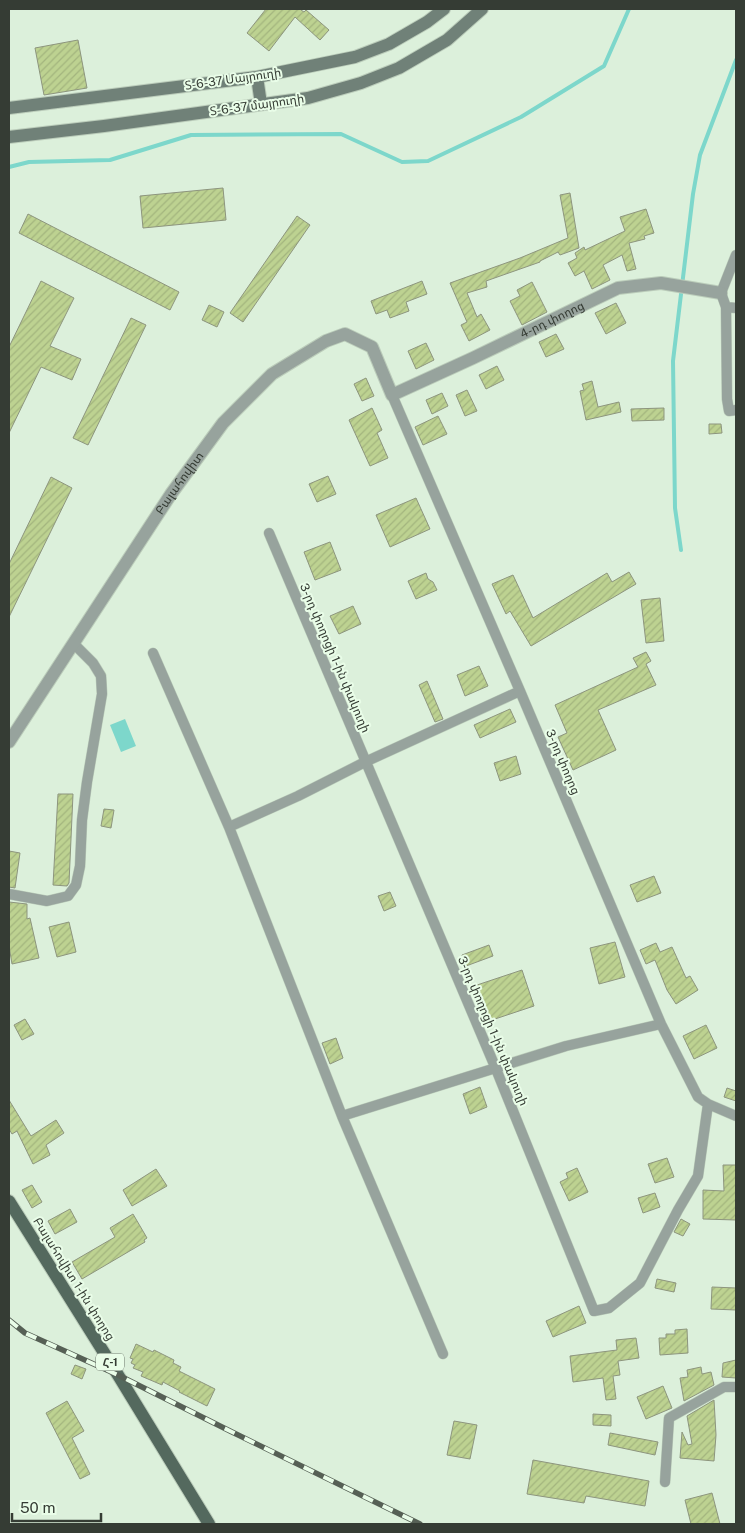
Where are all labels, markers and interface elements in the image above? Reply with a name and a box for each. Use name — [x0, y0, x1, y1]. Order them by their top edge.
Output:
street label: Տ-6-37 Մայրուղի — [184, 65, 282, 93]
street label: Տ-6-37 մայրուղի — [209, 91, 305, 119]
street label: 4-րդ փողոց — [518, 298, 587, 341]
street label: Բալահովիտ — [153, 449, 206, 517]
street label: 3-րդ փողոցի 1-ին փակուղի — [297, 581, 373, 735]
street label: 3-րդ փողոց — [543, 727, 583, 797]
street label: 3-րդ փողոցի 1-ին փակուղի — [455, 954, 531, 1108]
street label: Բալահովիտ 1-ին փողոց — [30, 1215, 118, 1343]
road number: Հ-1 — [96, 1354, 124, 1370]
scale bar — [12, 1490, 101, 1522]
text: 50 m — [20, 1499, 55, 1516]

